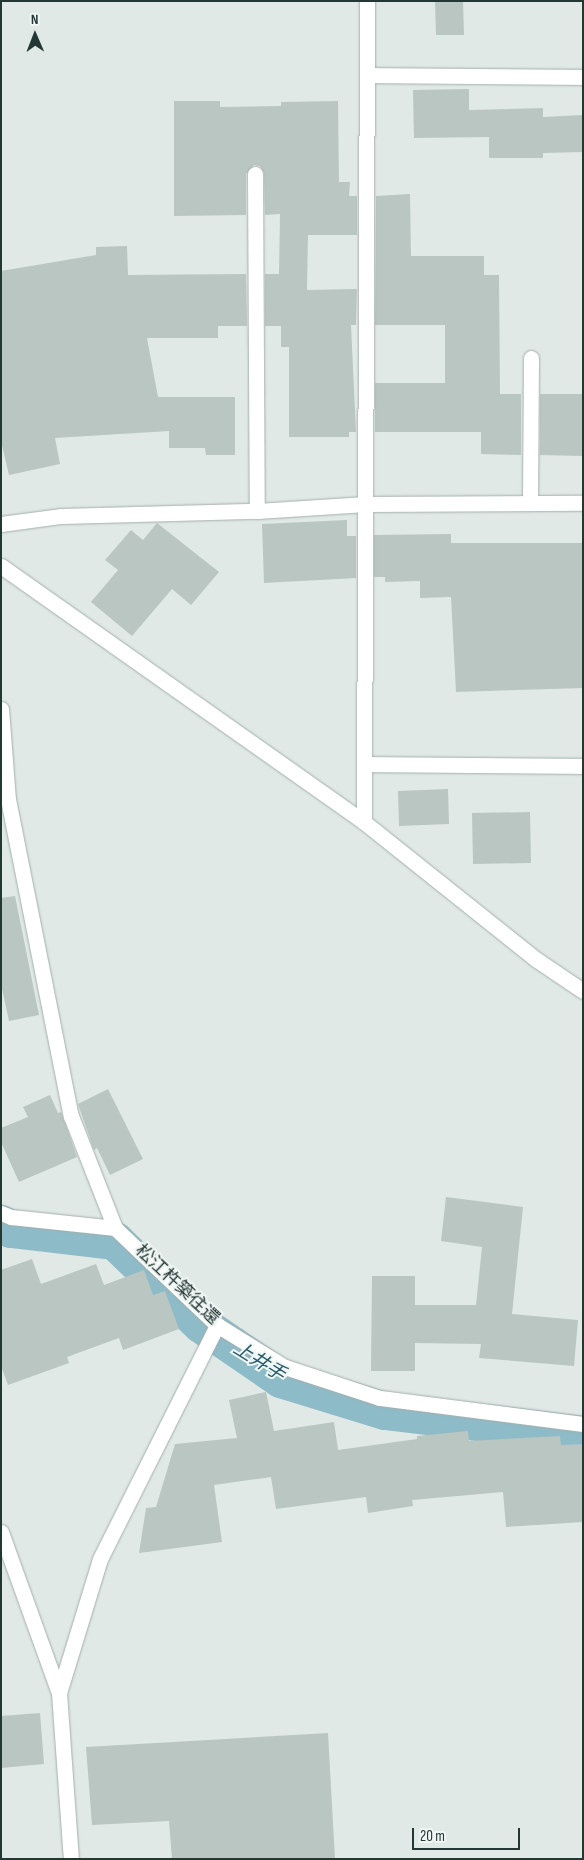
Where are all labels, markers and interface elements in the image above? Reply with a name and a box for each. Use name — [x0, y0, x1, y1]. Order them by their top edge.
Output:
north arrow — [10, 10, 60, 60]
text: N — [31, 11, 39, 28]
street label: 松江杵築往還 — [130, 1240, 224, 1330]
water label: 上井手 — [229, 1337, 289, 1387]
scale bar — [414, 1818, 522, 1850]
text: 20 m — [420, 1827, 445, 1846]

